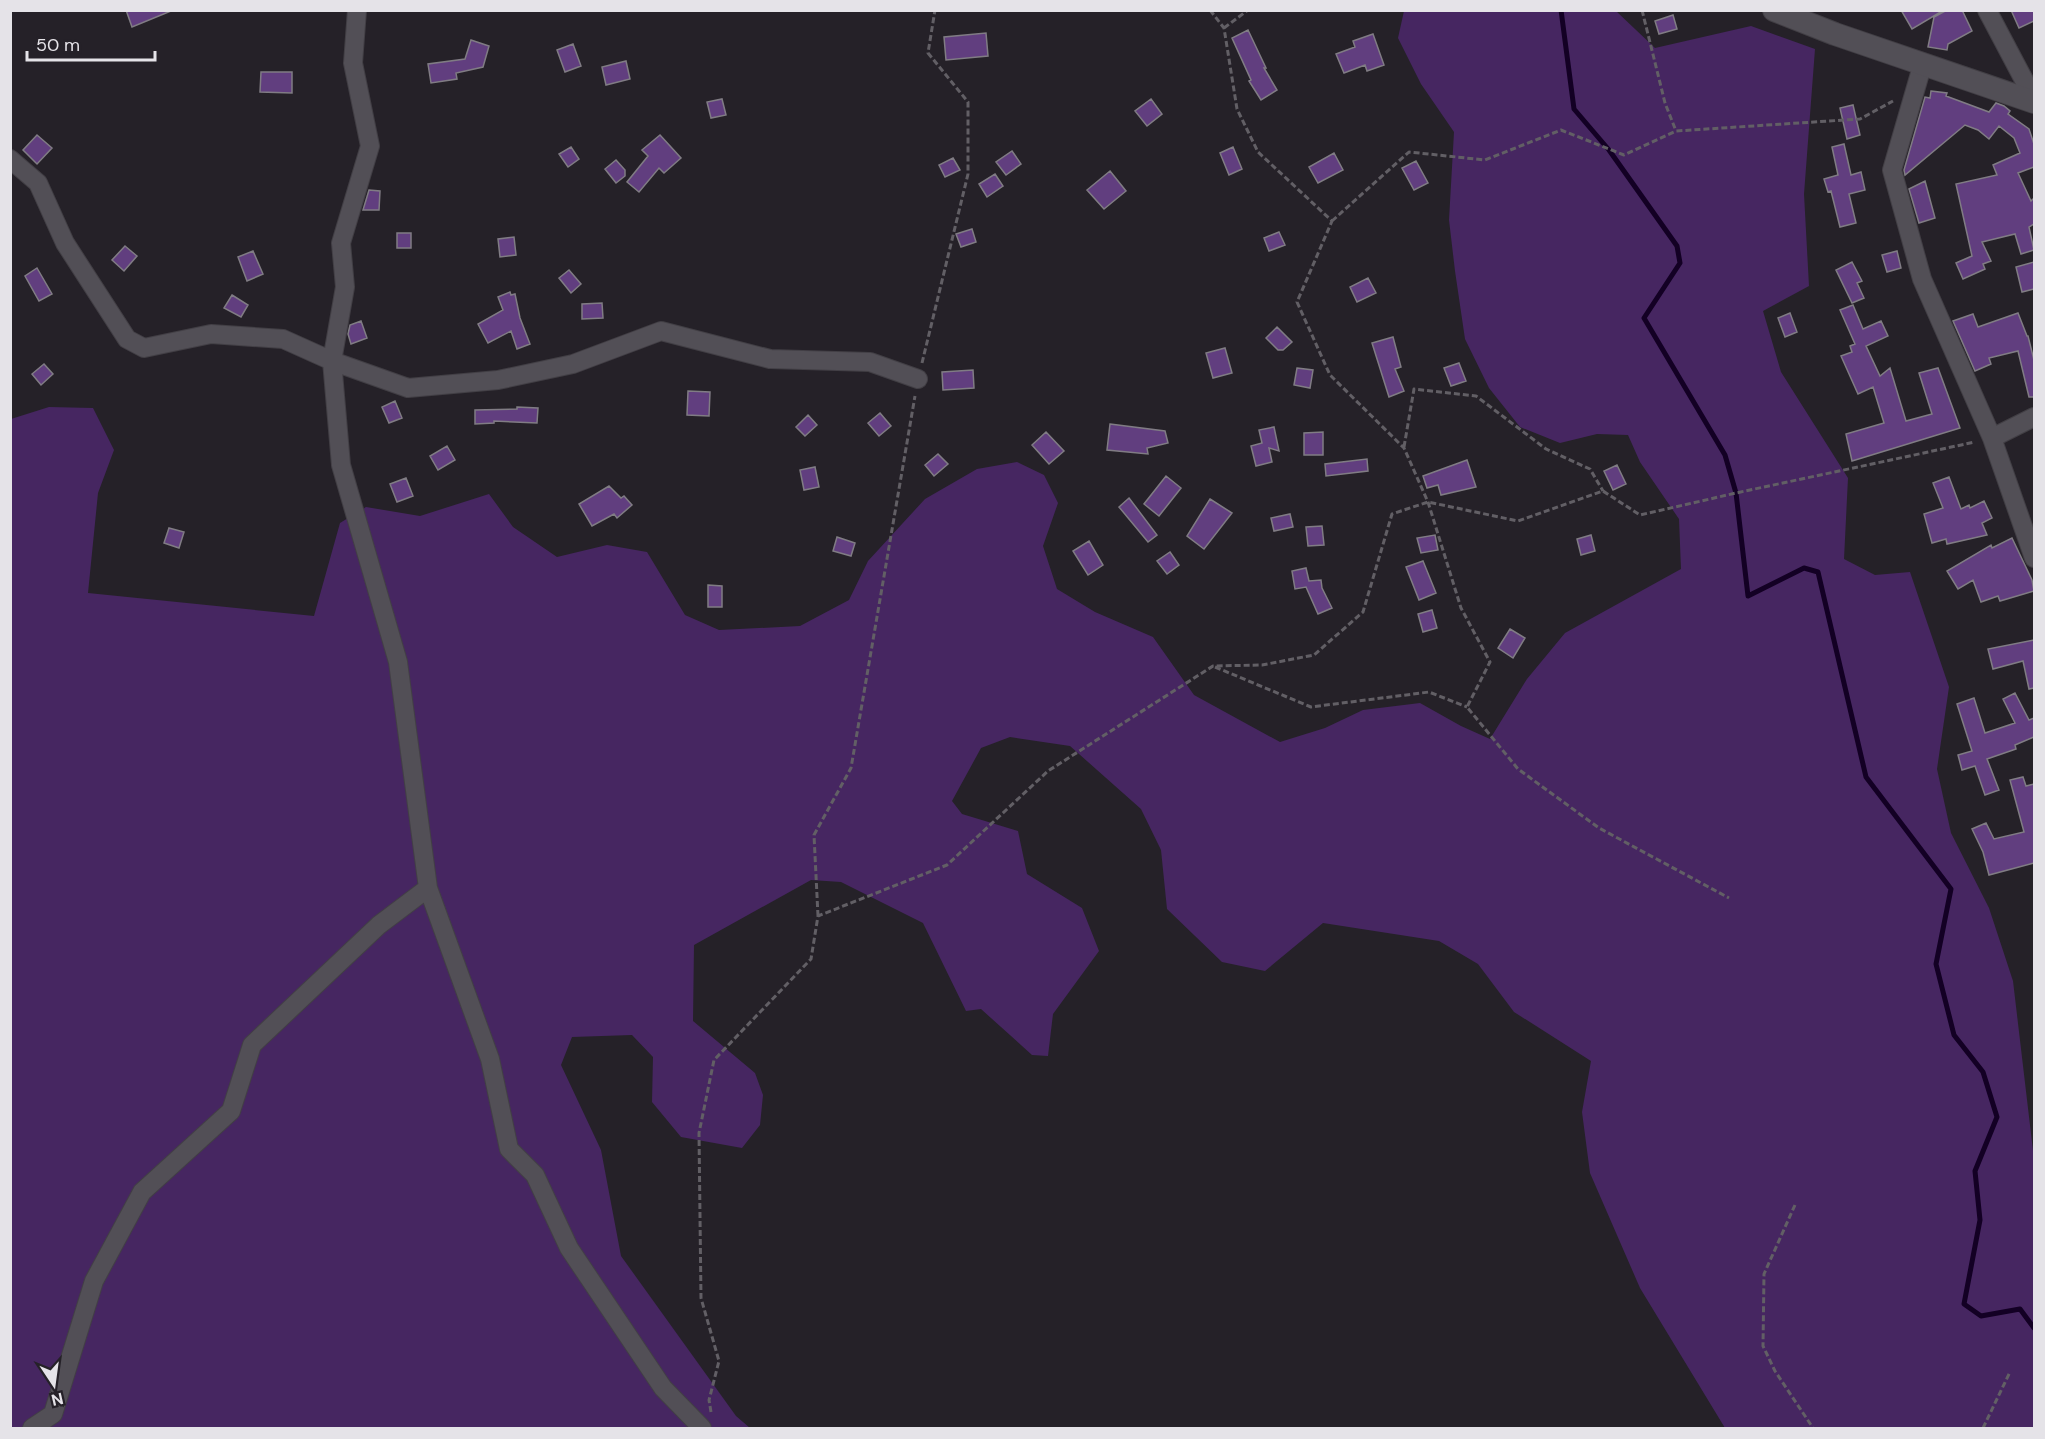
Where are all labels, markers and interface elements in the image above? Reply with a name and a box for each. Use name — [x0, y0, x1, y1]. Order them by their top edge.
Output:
scale bar — [27, 24, 154, 62]
text: 50 m — [36, 33, 80, 57]
north arrow — [24, 1355, 84, 1415]
text: N — [49, 1388, 65, 1411]

